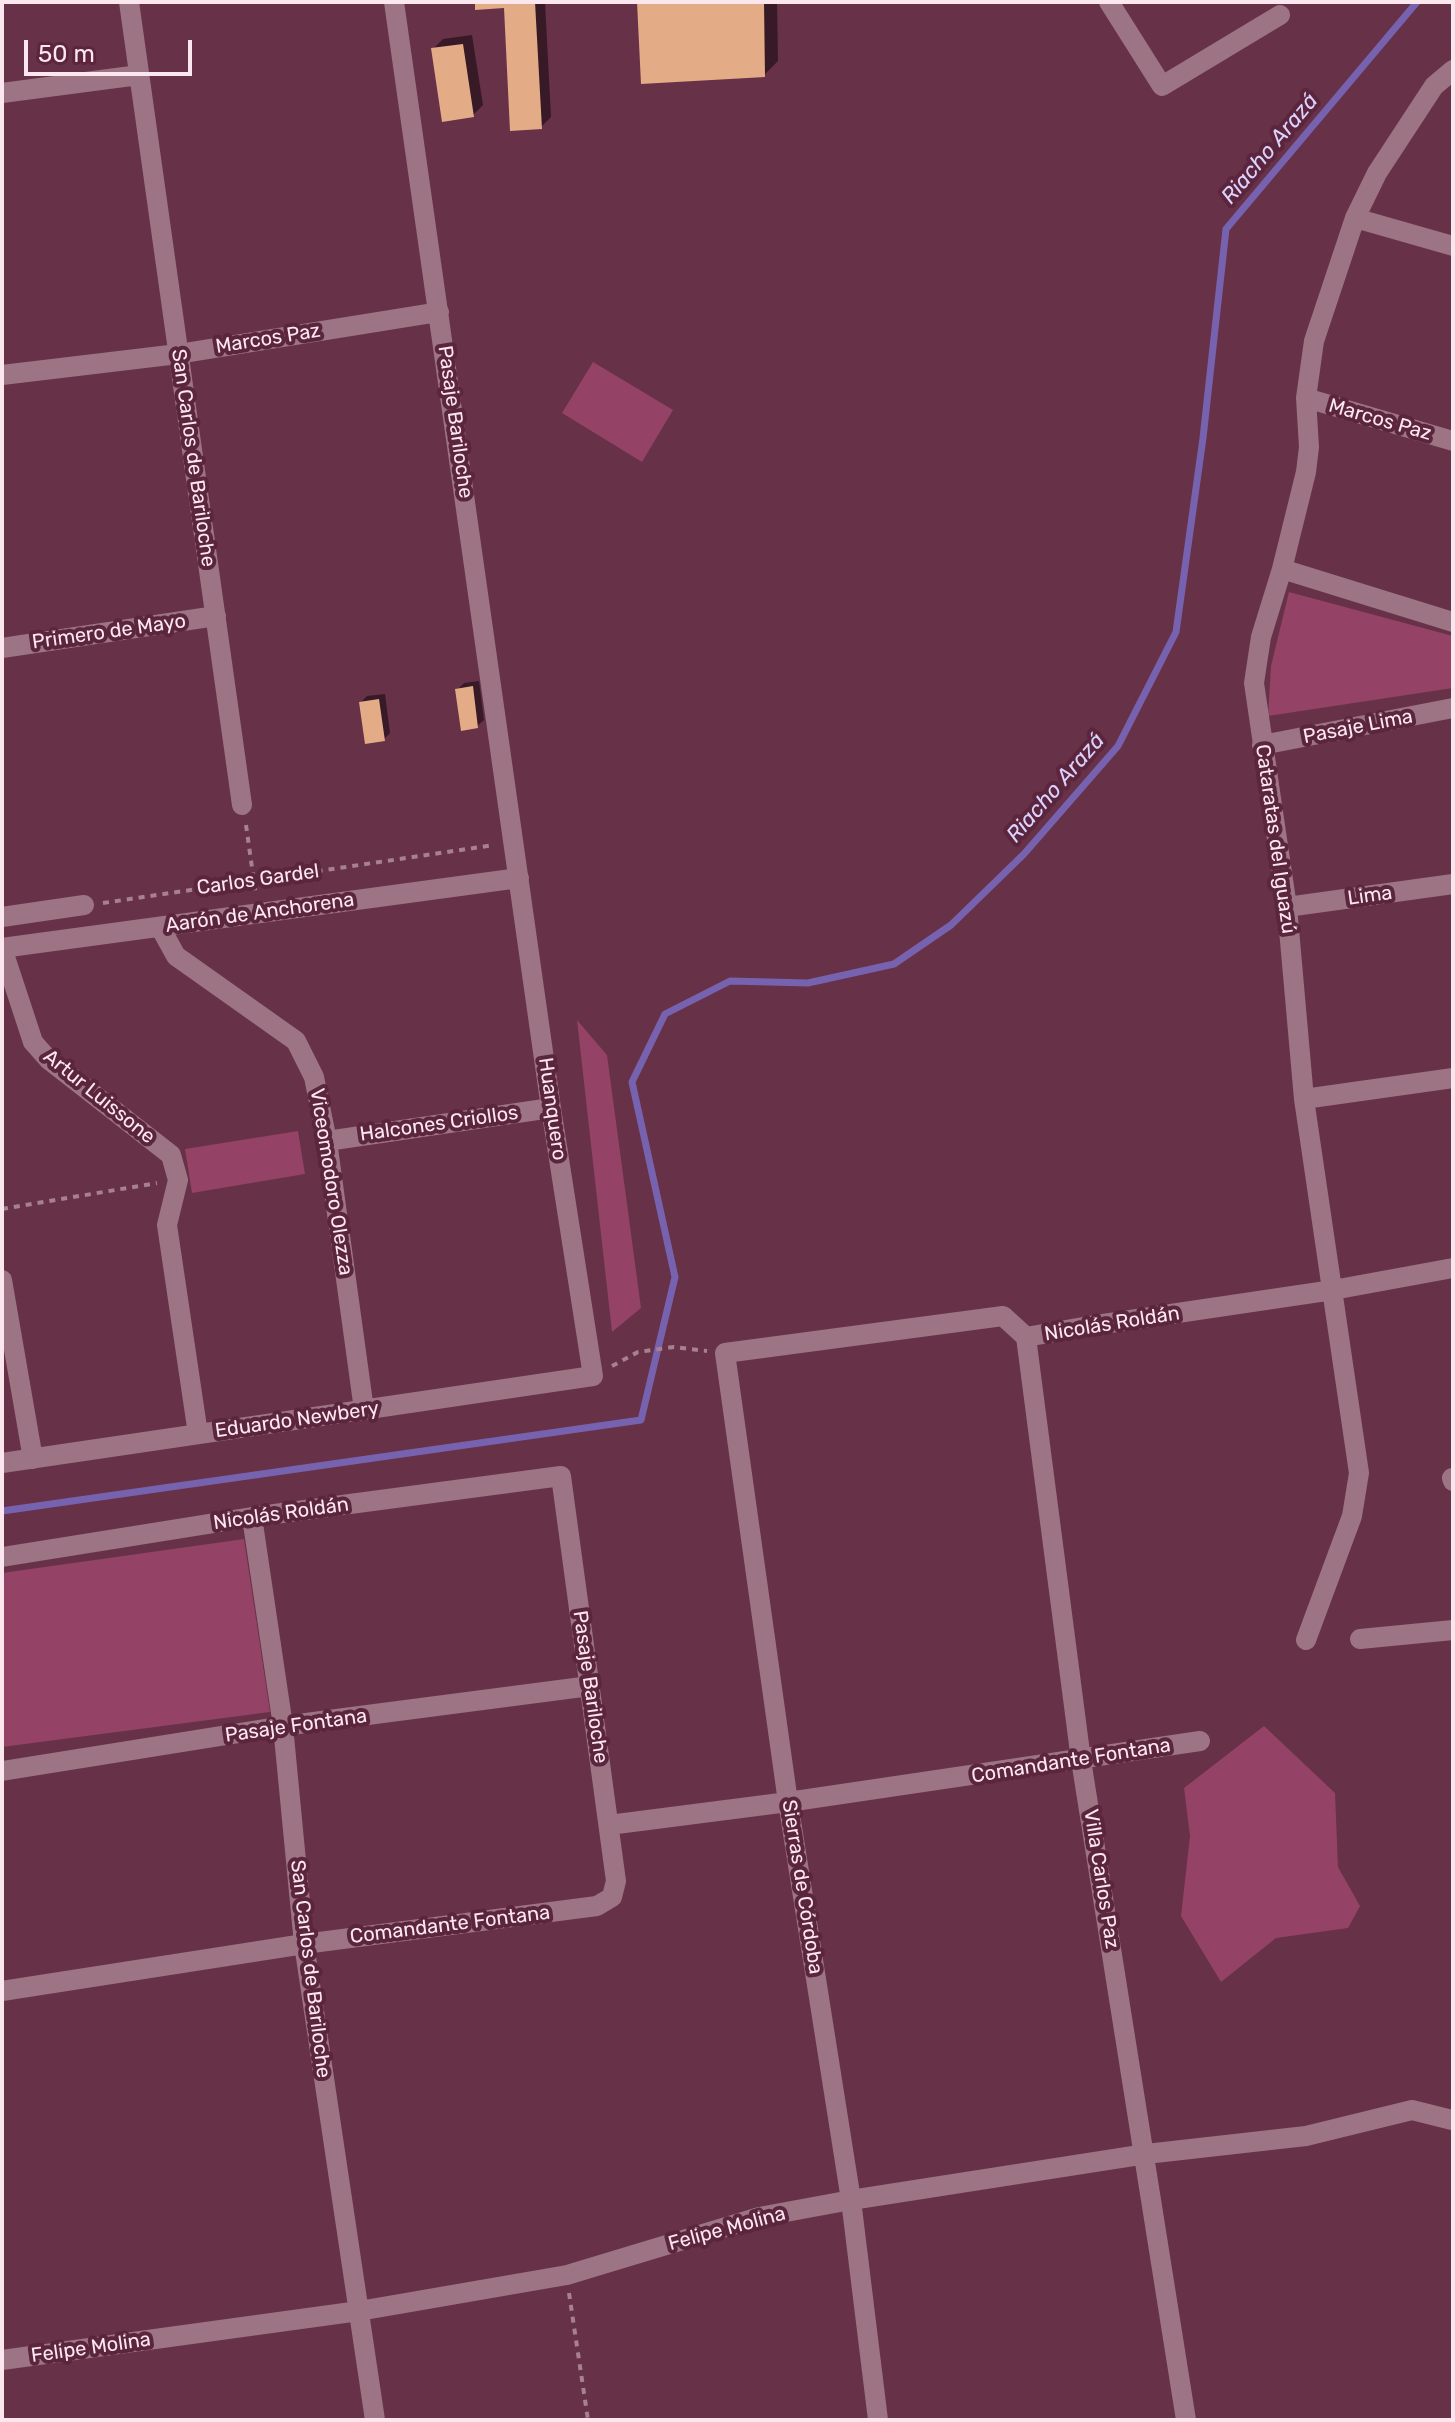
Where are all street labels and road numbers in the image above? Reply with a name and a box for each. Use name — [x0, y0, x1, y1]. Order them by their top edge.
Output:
street label: Marcos Paz — [214, 319, 322, 359]
street label: Pasaje Bariloche — [432, 344, 478, 500]
street label: San Carlos de Bariloche — [166, 348, 220, 568]
street label: Marcos Paz — [1326, 394, 1434, 446]
street label: Primero de Mayo — [31, 609, 187, 655]
street label: Pasaje Lima — [1301, 705, 1415, 749]
street label: Cataratas del Iguazú — [1250, 743, 1300, 935]
street label: Carlos Gardel — [195, 860, 321, 900]
street label: Lima — [1346, 881, 1394, 911]
street label: Aarón de Anchorena — [164, 888, 356, 938]
street label: Artur Luissone — [38, 1045, 160, 1149]
street label: Huanquero — [533, 1056, 571, 1162]
street label: Viceomodoro Olezza — [304, 1087, 358, 1277]
street label: Halcones Criollos — [358, 1101, 520, 1147]
street label: Nicolás Roldán — [1043, 1301, 1181, 1347]
street label: Eduardo Newbery — [214, 1397, 380, 1443]
street label: Nicolás Roldán — [212, 1493, 350, 1535]
street label: Pasaje Bariloche — [567, 1609, 613, 1765]
street label: Pasaje Fontana — [223, 1704, 369, 1748]
street label: Comandante Fontana — [970, 1733, 1172, 1789]
street label: Sierras de Córdoba — [776, 1798, 828, 1976]
street label: Villa Carlos Paz — [1078, 1808, 1124, 1950]
street label: San Carlos de Bariloche — [285, 1859, 335, 2079]
street label: Comandante Fontana — [349, 1901, 551, 1949]
street label: Felipe Molina — [666, 2202, 788, 2256]
street label: Felipe Molina — [30, 2328, 152, 2368]

